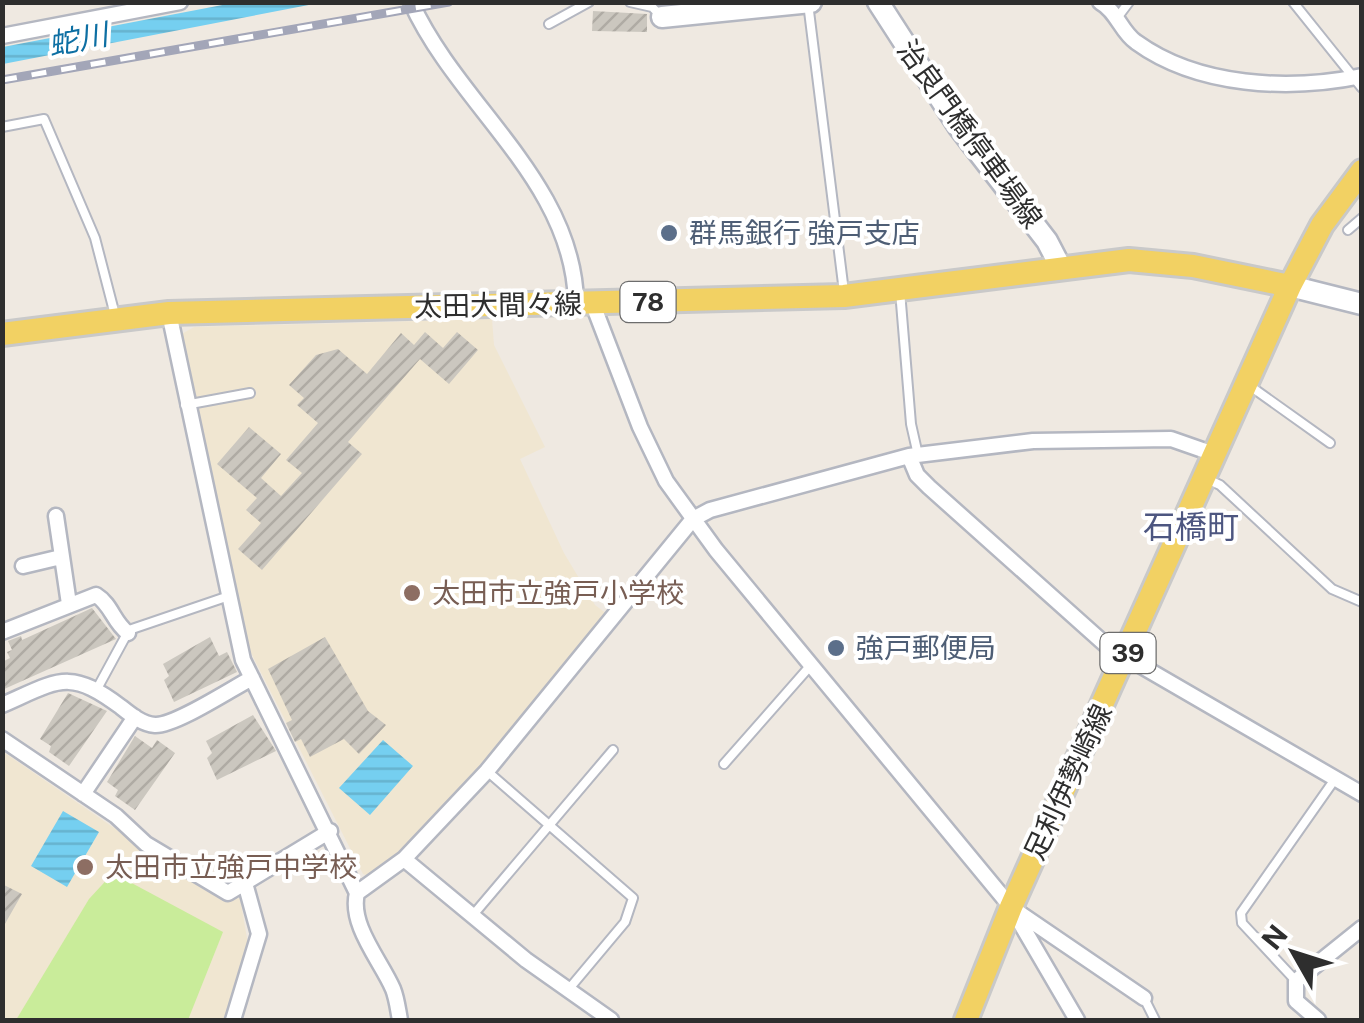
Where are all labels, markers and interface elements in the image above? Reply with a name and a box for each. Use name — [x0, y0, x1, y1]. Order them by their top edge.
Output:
water label: 蛇川 — [45, 15, 114, 62]
street label: 治良門橋停車場線 — [891, 33, 1050, 234]
place label: 群馬銀行 強戸支店 — [689, 216, 920, 249]
marker: 群馬銀行 強戸支店 — [658, 222, 680, 244]
road number: 78 — [620, 282, 676, 322]
street label: 太田大間々線 — [414, 287, 582, 322]
district label: 石橋町 — [1143, 508, 1239, 545]
place label: 太田市立強戸小学校 — [432, 576, 684, 609]
marker: 太田市立強戸小学校 — [401, 582, 423, 604]
place label: 強戸郵便局 — [856, 631, 996, 664]
road number: 39 — [1100, 633, 1156, 673]
marker: 強戸郵便局 — [825, 637, 847, 659]
street label: 足利伊勢崎線 — [1017, 699, 1118, 865]
place label: 太田市立強戸中学校 — [105, 850, 357, 883]
marker: 太田市立強戸中学校 — [74, 856, 96, 878]
north arrow — [1244, 903, 1344, 1003]
text: N — [1254, 918, 1294, 956]

